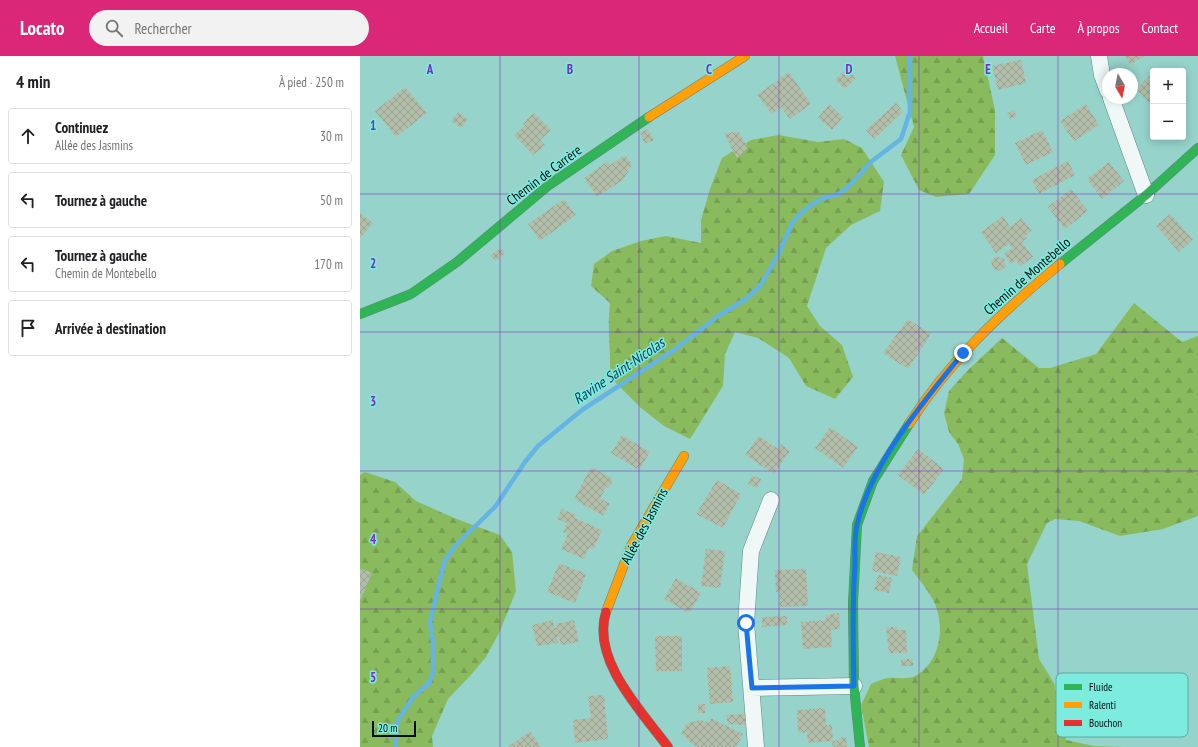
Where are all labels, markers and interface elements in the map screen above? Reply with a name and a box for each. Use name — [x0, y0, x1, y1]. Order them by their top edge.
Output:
search box — [89, 10, 369, 46]
text: Locato — [20, 16, 65, 40]
icon: search — [103, 17, 125, 39]
text: Rechercher — [135, 19, 192, 38]
text: Accueil — [974, 19, 1008, 37]
text: Carte — [1030, 19, 1056, 37]
text: À propos — [1078, 19, 1120, 37]
text: Contact — [1142, 19, 1178, 37]
text: A — [426, 61, 434, 78]
text: B — [567, 61, 573, 78]
text: C — [706, 61, 712, 78]
text: D — [846, 61, 853, 78]
text: E — [985, 61, 991, 78]
north arrow — [1102, 68, 1138, 104]
map controls — [1150, 68, 1186, 140]
button: + — [1150, 68, 1186, 104]
text: 4 min — [16, 71, 50, 93]
text: À pied · 250 m — [279, 74, 344, 91]
button: − — [1150, 104, 1186, 140]
text: 1 — [370, 117, 376, 134]
text: Continuez — [55, 118, 108, 137]
icon: ahead — [17, 125, 39, 147]
text: 30 m — [320, 128, 343, 145]
text: Allée des Jasmins — [55, 137, 133, 154]
street label: Chemin de Carrère — [503, 141, 585, 209]
icon: left — [17, 189, 39, 211]
text: Tournez à gauche — [55, 191, 147, 210]
text: 50 m — [320, 192, 343, 209]
street label: Chemin de Montebello — [980, 233, 1074, 319]
text: Tournez à gauche — [55, 246, 147, 265]
icon: left — [17, 253, 39, 275]
text: 2 — [370, 255, 376, 272]
text: 170 m — [314, 256, 343, 273]
text: Chemin de Montebello — [55, 265, 157, 282]
icon: arrive — [17, 317, 39, 339]
text: Arrivée à destination — [55, 319, 166, 338]
water label: Ravine Saint-Nicolas — [569, 332, 670, 408]
route end — [954, 344, 972, 362]
text: 3 — [370, 393, 376, 410]
street label: Allée des Jasmins — [616, 485, 672, 567]
text: 4 — [370, 531, 377, 548]
route start — [737, 614, 755, 632]
text: 5 — [370, 669, 376, 686]
legend — [1056, 673, 1188, 737]
text: Fluide — [1089, 680, 1113, 694]
text: Ralenti — [1089, 698, 1116, 712]
text: Bouchon — [1089, 716, 1122, 730]
scale bar — [372, 719, 416, 738]
text: 20 m — [378, 721, 397, 735]

